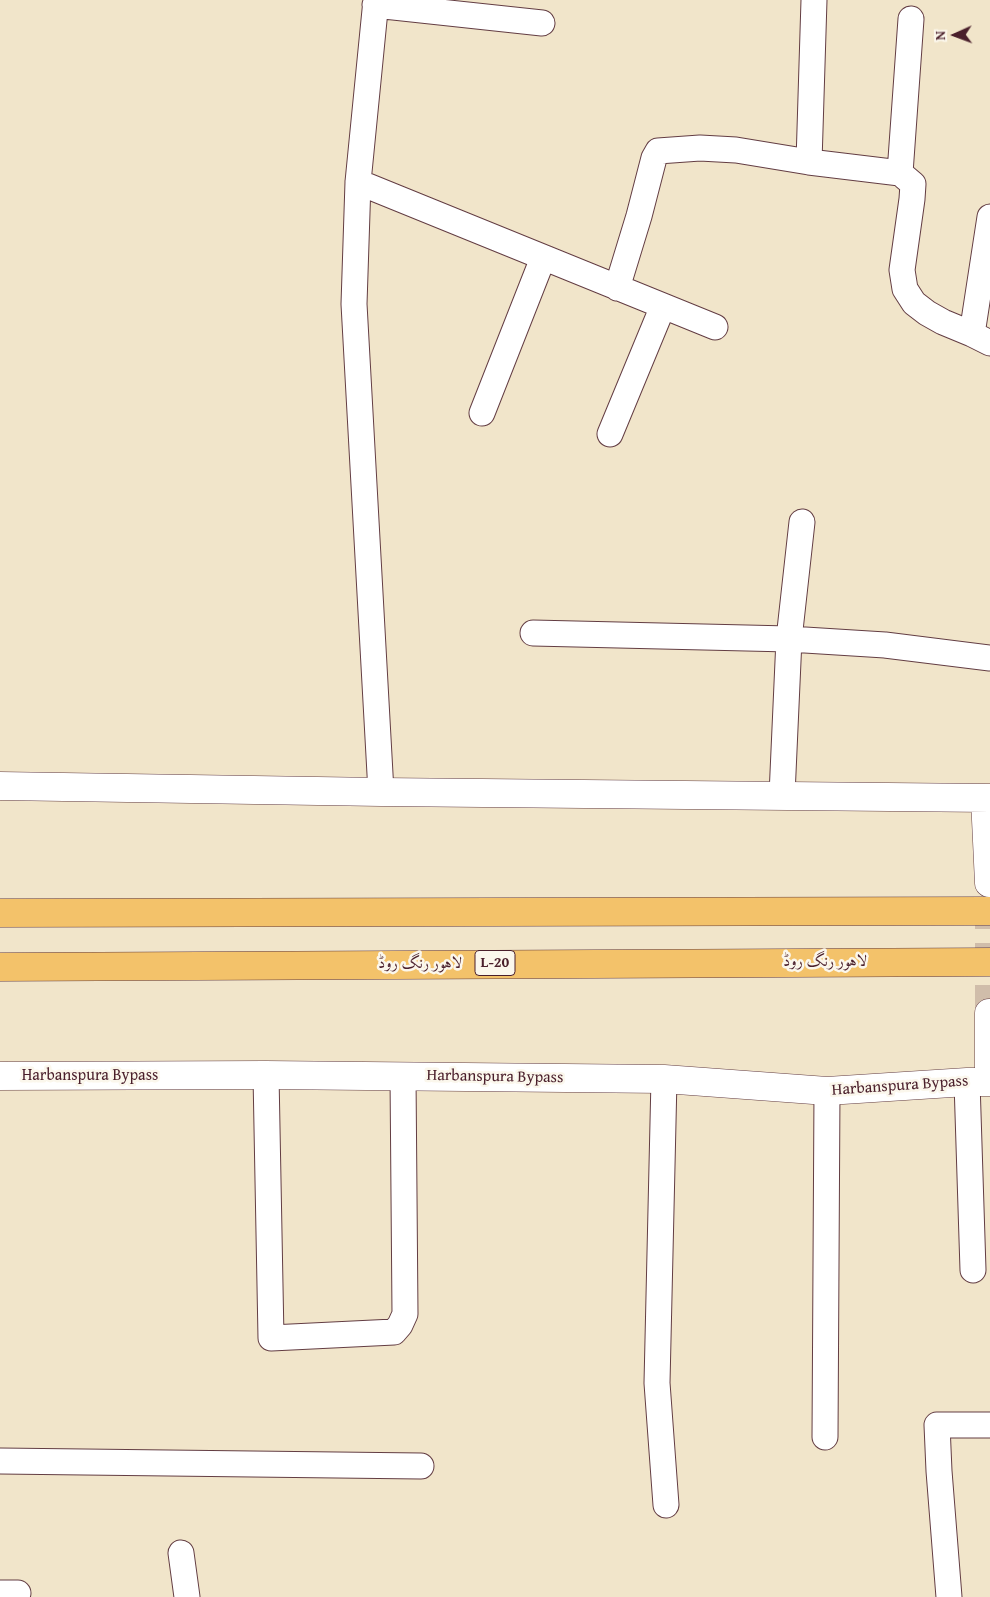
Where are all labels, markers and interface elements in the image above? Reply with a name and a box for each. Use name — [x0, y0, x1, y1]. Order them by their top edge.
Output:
north arrow — [930, 10, 980, 60]
text: N — [930, 31, 950, 41]
road number: L-20 — [475, 950, 515, 976]
street label: لاہور رنگ روڈ — [783, 952, 867, 972]
street label: لاہور رنگ روڈ — [378, 954, 462, 974]
street label: Harbanspura Bypass — [22, 1066, 158, 1086]
street label: Harbanspura Bypass — [426, 1066, 564, 1088]
street label: Harbanspura Bypass — [831, 1072, 969, 1100]

